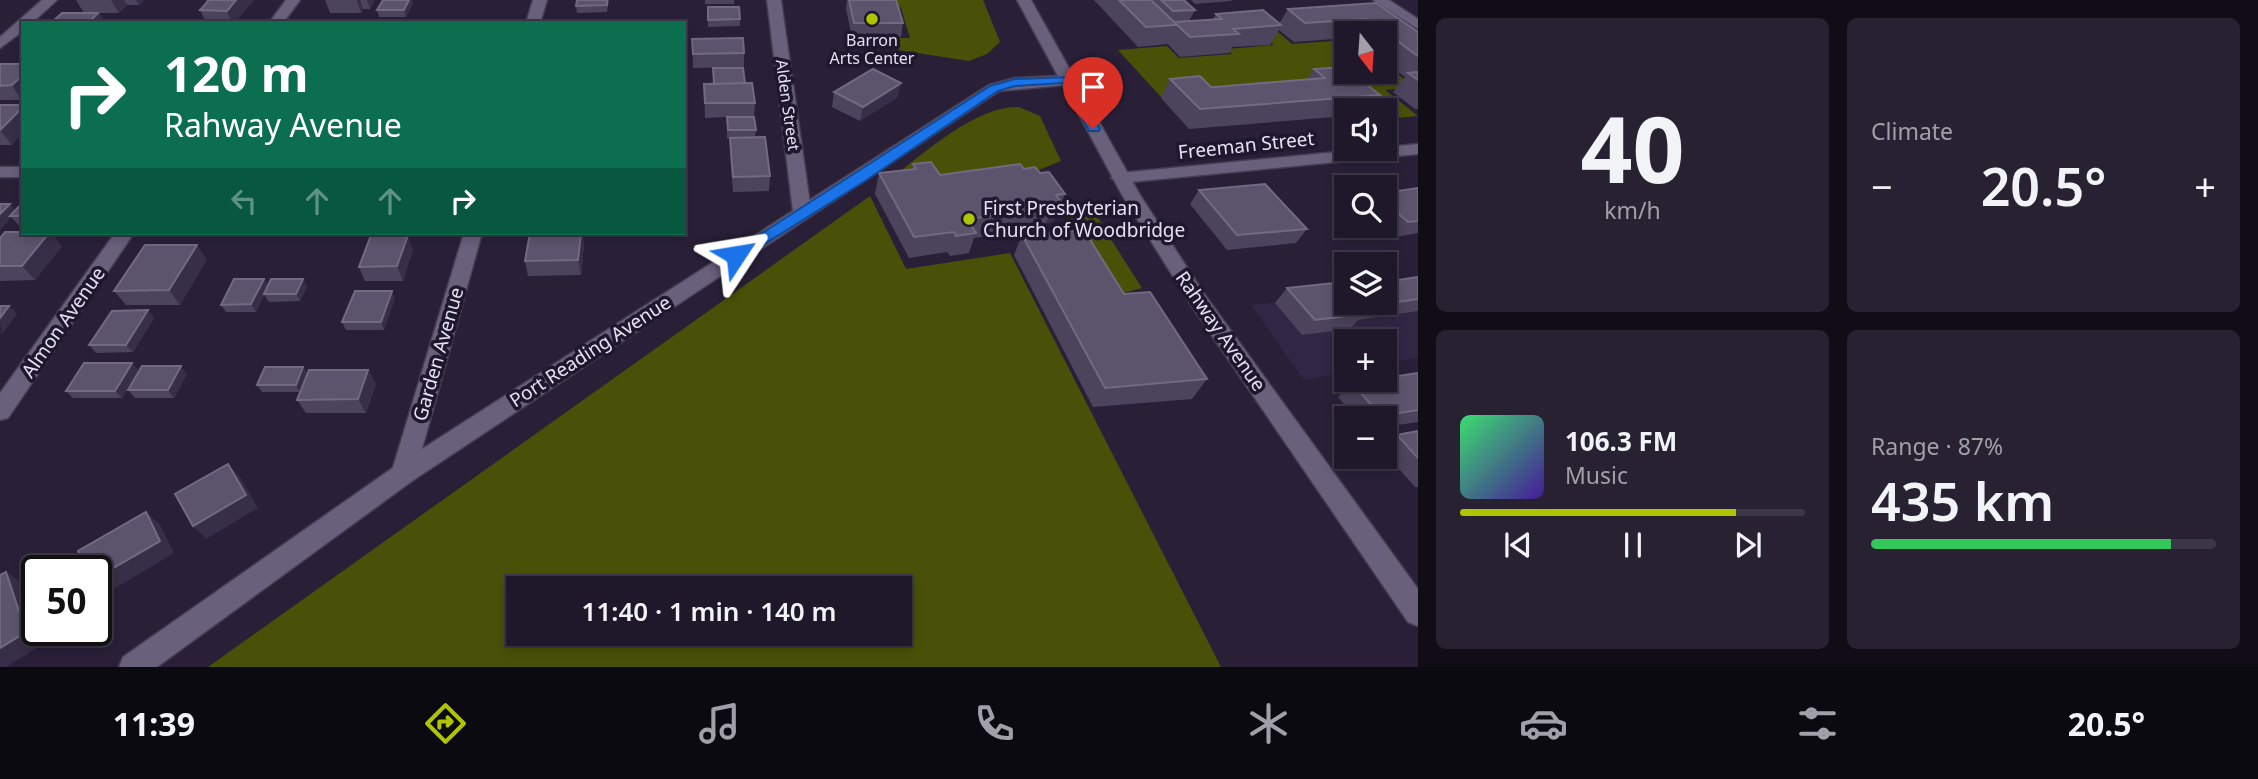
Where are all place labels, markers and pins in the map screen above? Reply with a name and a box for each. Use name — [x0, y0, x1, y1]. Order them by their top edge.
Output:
marker: Barron Arts Center — [864, 11, 880, 27]
place label: Barron Arts Center — [830, 29, 915, 69]
pin — [1063, 57, 1123, 129]
place label: First Presbyterian Church of Woodbridge — [983, 195, 1185, 243]
marker: First Presbyterian Church of Woodbridge — [961, 211, 977, 227]

